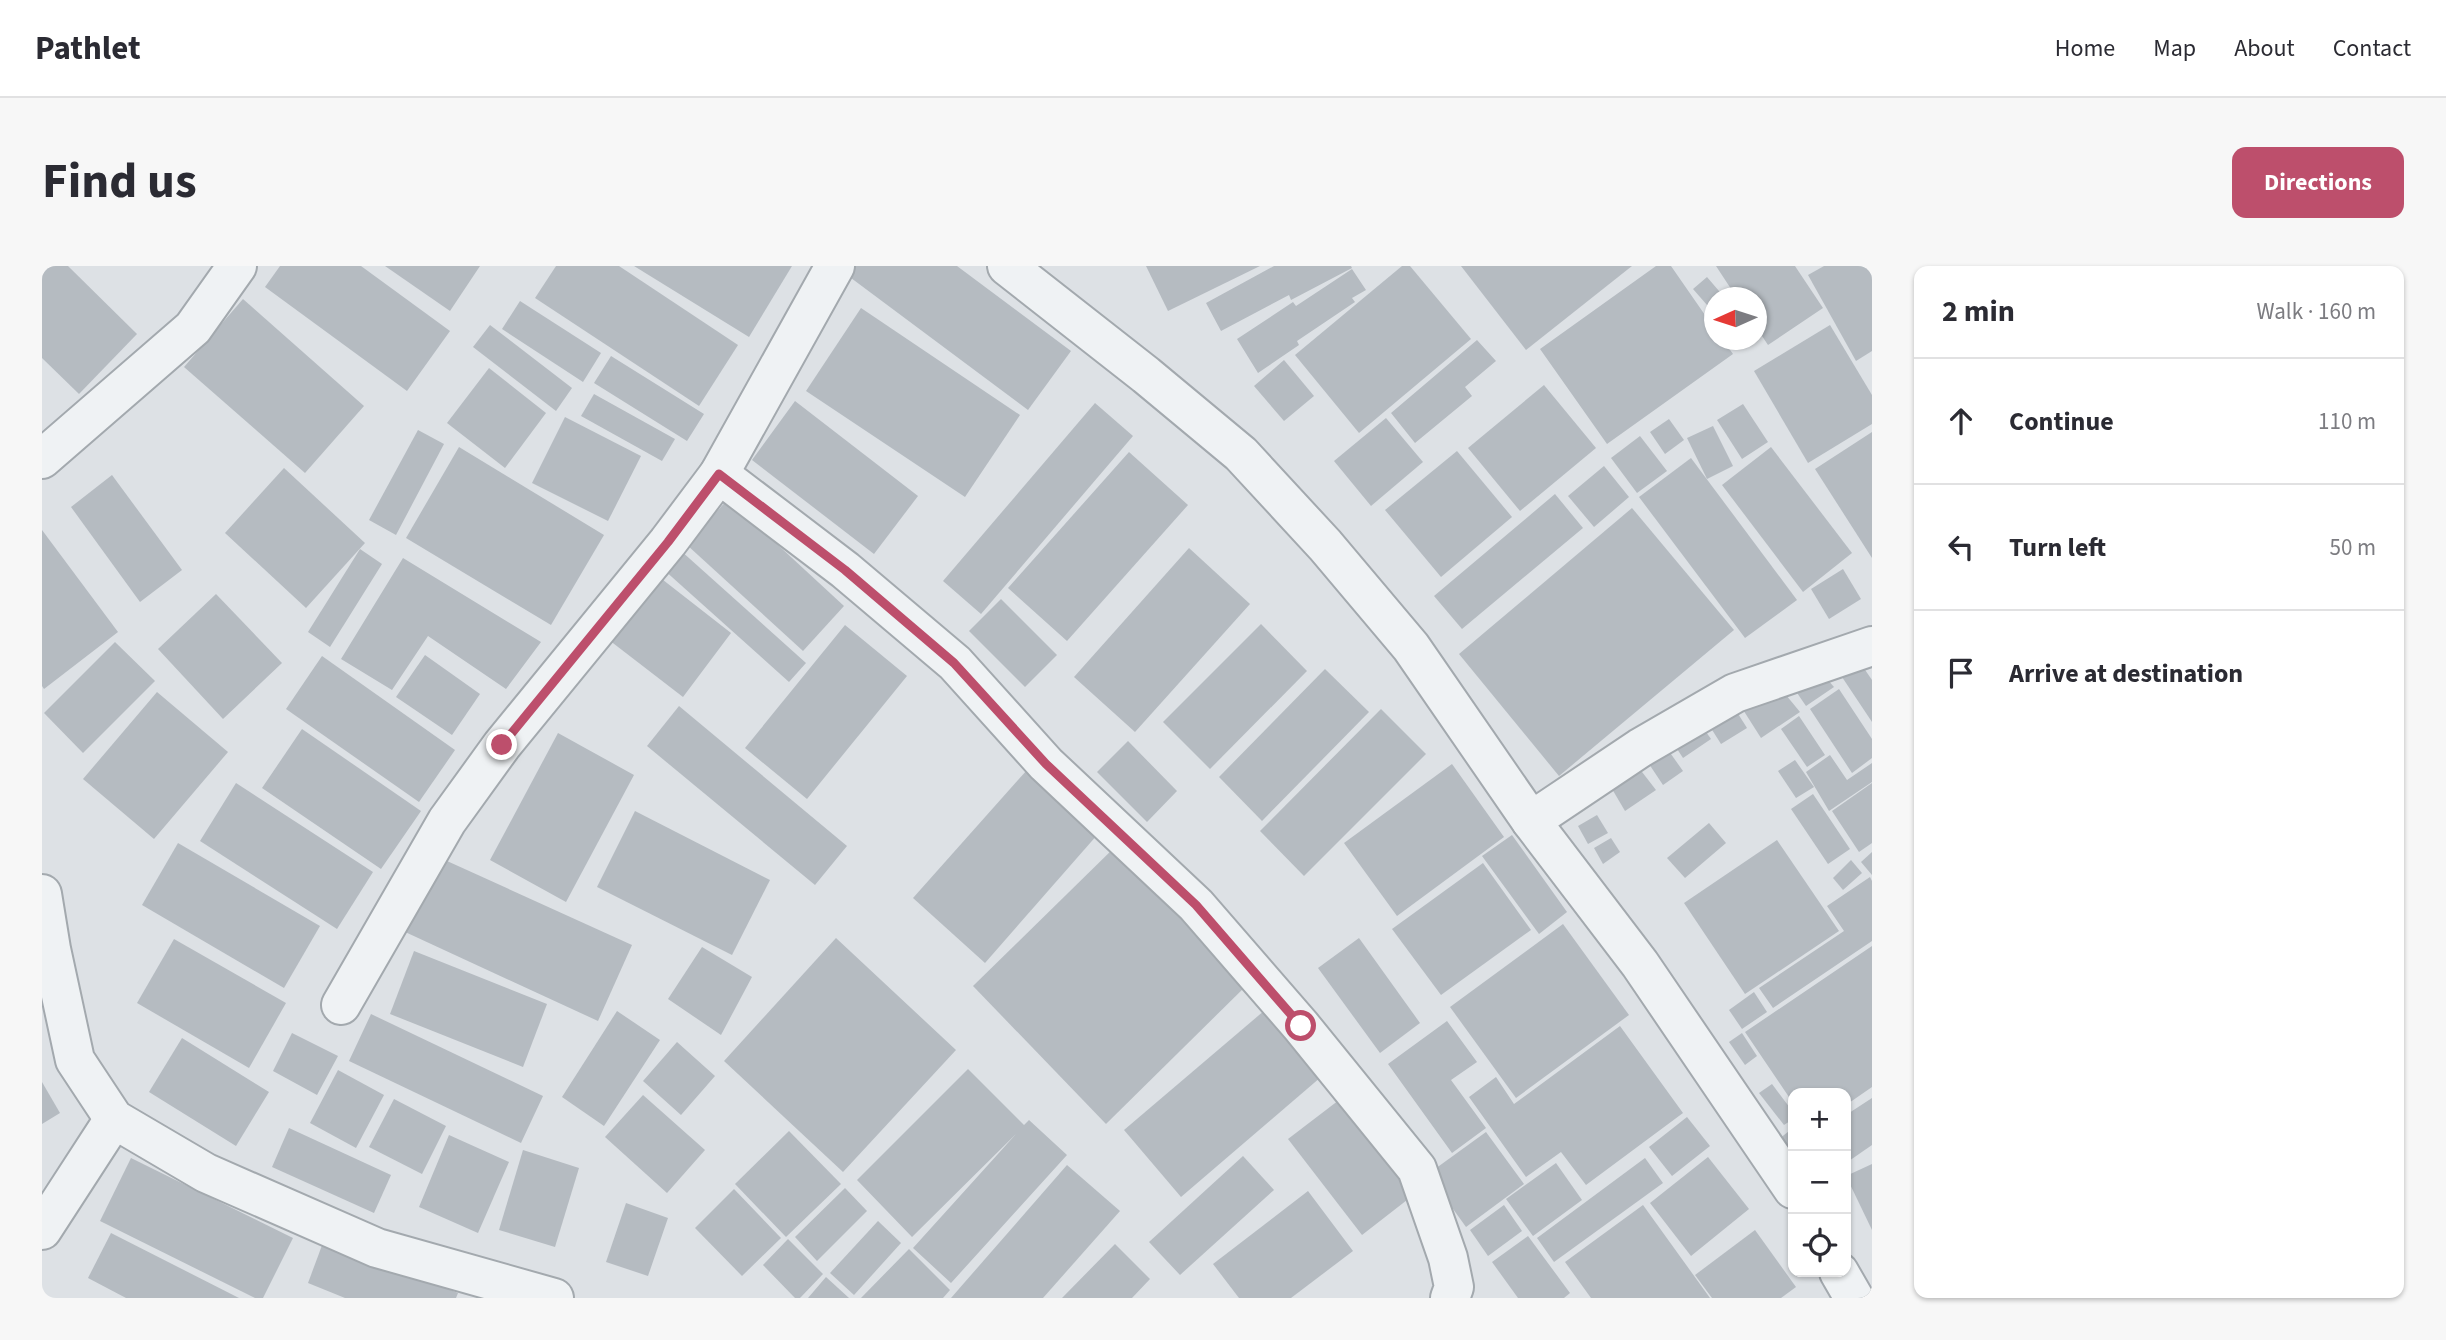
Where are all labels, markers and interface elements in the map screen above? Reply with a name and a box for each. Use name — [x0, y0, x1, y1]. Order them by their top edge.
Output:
text: Pathlet — [35, 25, 141, 72]
text: Home — [2055, 31, 2115, 66]
text: Map — [2153, 31, 2196, 66]
text: About — [2234, 31, 2295, 66]
text: Contact — [2333, 31, 2411, 66]
text: Find us — [42, 147, 197, 217]
button: Directions — [2232, 147, 2404, 218]
north arrow — [1704, 287, 1767, 350]
text: 2 min — [1942, 290, 2015, 333]
text: Walk · 160 m — [2257, 295, 2376, 328]
icon: ahead — [1942, 402, 1980, 440]
text: Continue — [2009, 403, 2114, 440]
text: 110 m — [2318, 405, 2376, 438]
icon: left — [1942, 528, 1980, 566]
text: Turn left — [2009, 529, 2106, 566]
text: 50 m — [2329, 531, 2376, 564]
icon: arrive — [1942, 654, 1980, 692]
text: Arrive at destination — [2009, 655, 2243, 692]
route end — [486, 729, 517, 760]
route start — [1285, 1010, 1316, 1041]
map controls — [1788, 1088, 1851, 1277]
button: + — [1788, 1088, 1851, 1151]
button: − — [1788, 1151, 1851, 1214]
button: locate — [1788, 1214, 1851, 1277]

